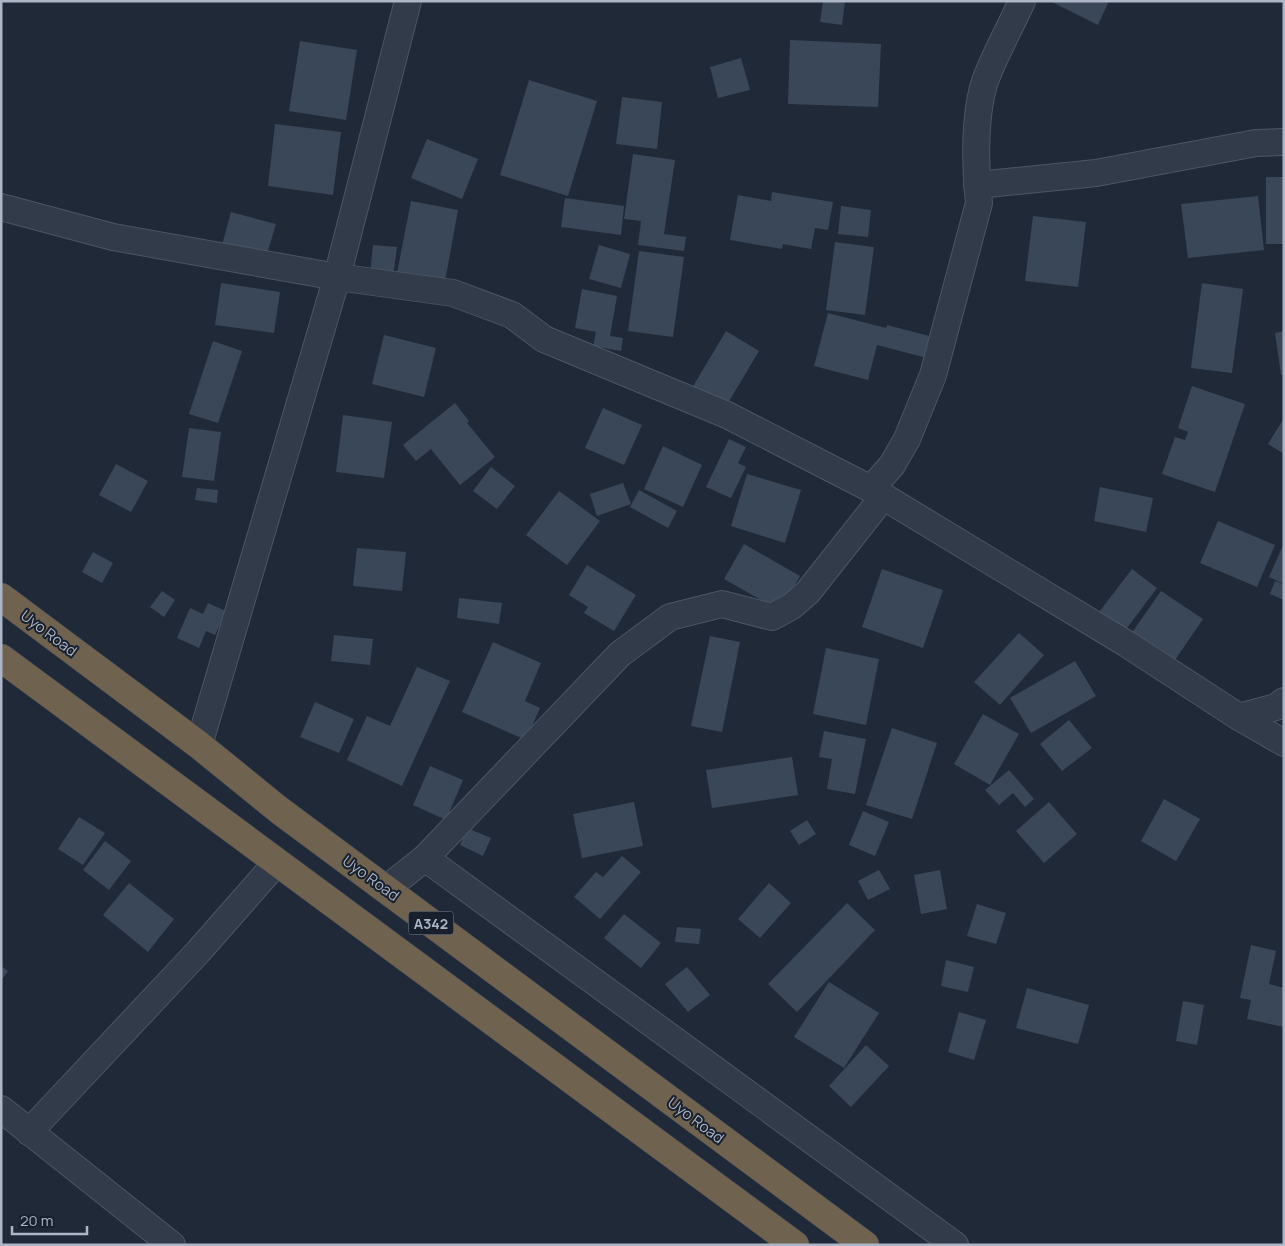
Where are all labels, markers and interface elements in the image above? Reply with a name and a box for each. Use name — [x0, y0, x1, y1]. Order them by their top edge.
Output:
street label: Uyo Road — [16, 605, 82, 661]
street label: Uyo Road — [338, 850, 404, 906]
road number: A342 — [408, 911, 454, 934]
street label: Uyo Road — [663, 1092, 729, 1148]
scale bar — [12, 1204, 88, 1236]
text: 20 m — [20, 1210, 53, 1231]

